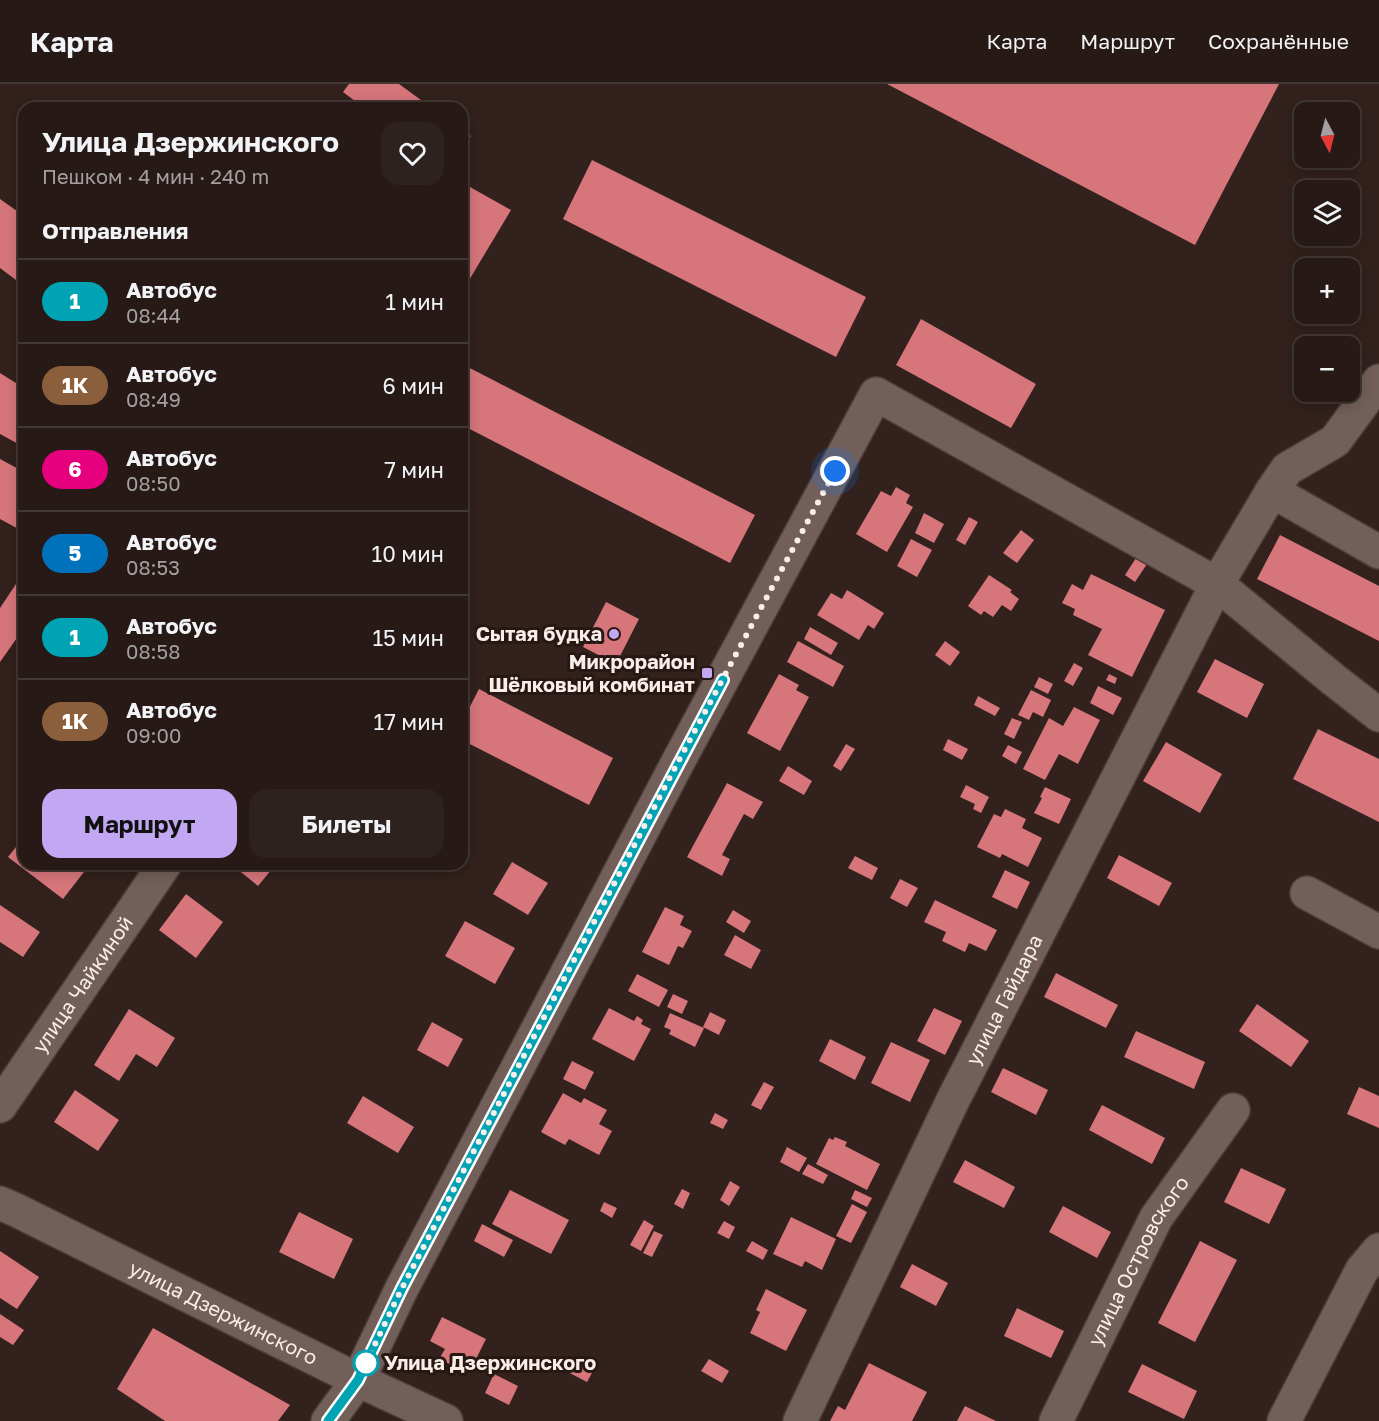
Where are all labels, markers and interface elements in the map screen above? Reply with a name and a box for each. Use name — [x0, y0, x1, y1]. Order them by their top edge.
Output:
text: Карта — [30, 25, 114, 58]
text: Карта — [986, 28, 1047, 54]
text: Маршрут — [1080, 28, 1175, 54]
text: Сохранённые — [1208, 28, 1349, 54]
north arrow — [1294, 102, 1360, 168]
map controls — [1294, 102, 1360, 402]
button: heart — [381, 122, 444, 185]
text: Улица Дзержинского — [42, 125, 339, 158]
text: Пешком · 4 мин · 240 m — [42, 164, 269, 188]
button: layers — [1294, 180, 1360, 246]
text: Отправления — [42, 217, 188, 244]
button: + — [1294, 258, 1360, 324]
text: Автобус — [126, 276, 217, 303]
text: 1 — [70, 288, 80, 314]
text: 1 мин — [385, 288, 444, 315]
text: 08:44 — [126, 303, 181, 327]
button: − — [1294, 336, 1360, 402]
text: Автобус — [126, 360, 217, 387]
text: 1К — [62, 372, 88, 398]
text: 6 мин — [383, 372, 444, 399]
text: 08:49 — [126, 387, 181, 411]
text: Автобус — [126, 444, 217, 471]
text: 6 — [68, 456, 82, 482]
text: 7 мин — [384, 456, 444, 483]
your location — [820, 456, 850, 486]
text: 08:50 — [126, 471, 181, 495]
text: Автобус — [126, 528, 217, 555]
text: 5 — [69, 540, 81, 566]
text: 10 мин — [372, 540, 444, 567]
text: 08:53 — [126, 555, 180, 579]
text: Автобус — [126, 612, 217, 639]
place label: Сытая будка — [476, 621, 602, 645]
text: 1 — [70, 624, 80, 650]
text: 15 мин — [372, 624, 444, 651]
marker: Сытая будка — [607, 627, 621, 641]
text: 08:58 — [126, 639, 180, 663]
place label: Микрорайон Шёлковый комбинат — [488, 649, 695, 696]
marker: Микрорайон Шёлковый комбинат — [700, 666, 714, 680]
text: Автобус — [126, 696, 217, 723]
text: 1К — [62, 708, 88, 734]
text: 17 мин — [373, 708, 444, 735]
text: 09:00 — [126, 723, 181, 747]
button: Маршрут — [42, 789, 237, 858]
button: Билеты — [249, 789, 444, 858]
street label: улица Чайкиной — [27, 911, 137, 1057]
street label: улица Гайдара — [960, 930, 1047, 1069]
street label: улица Островского — [1082, 1171, 1193, 1350]
street label: улица Дзержинского — [126, 1255, 322, 1369]
marker: Улица Дзержинского — [353, 1350, 379, 1376]
place label: Улица Дзержинского — [384, 1350, 596, 1374]

